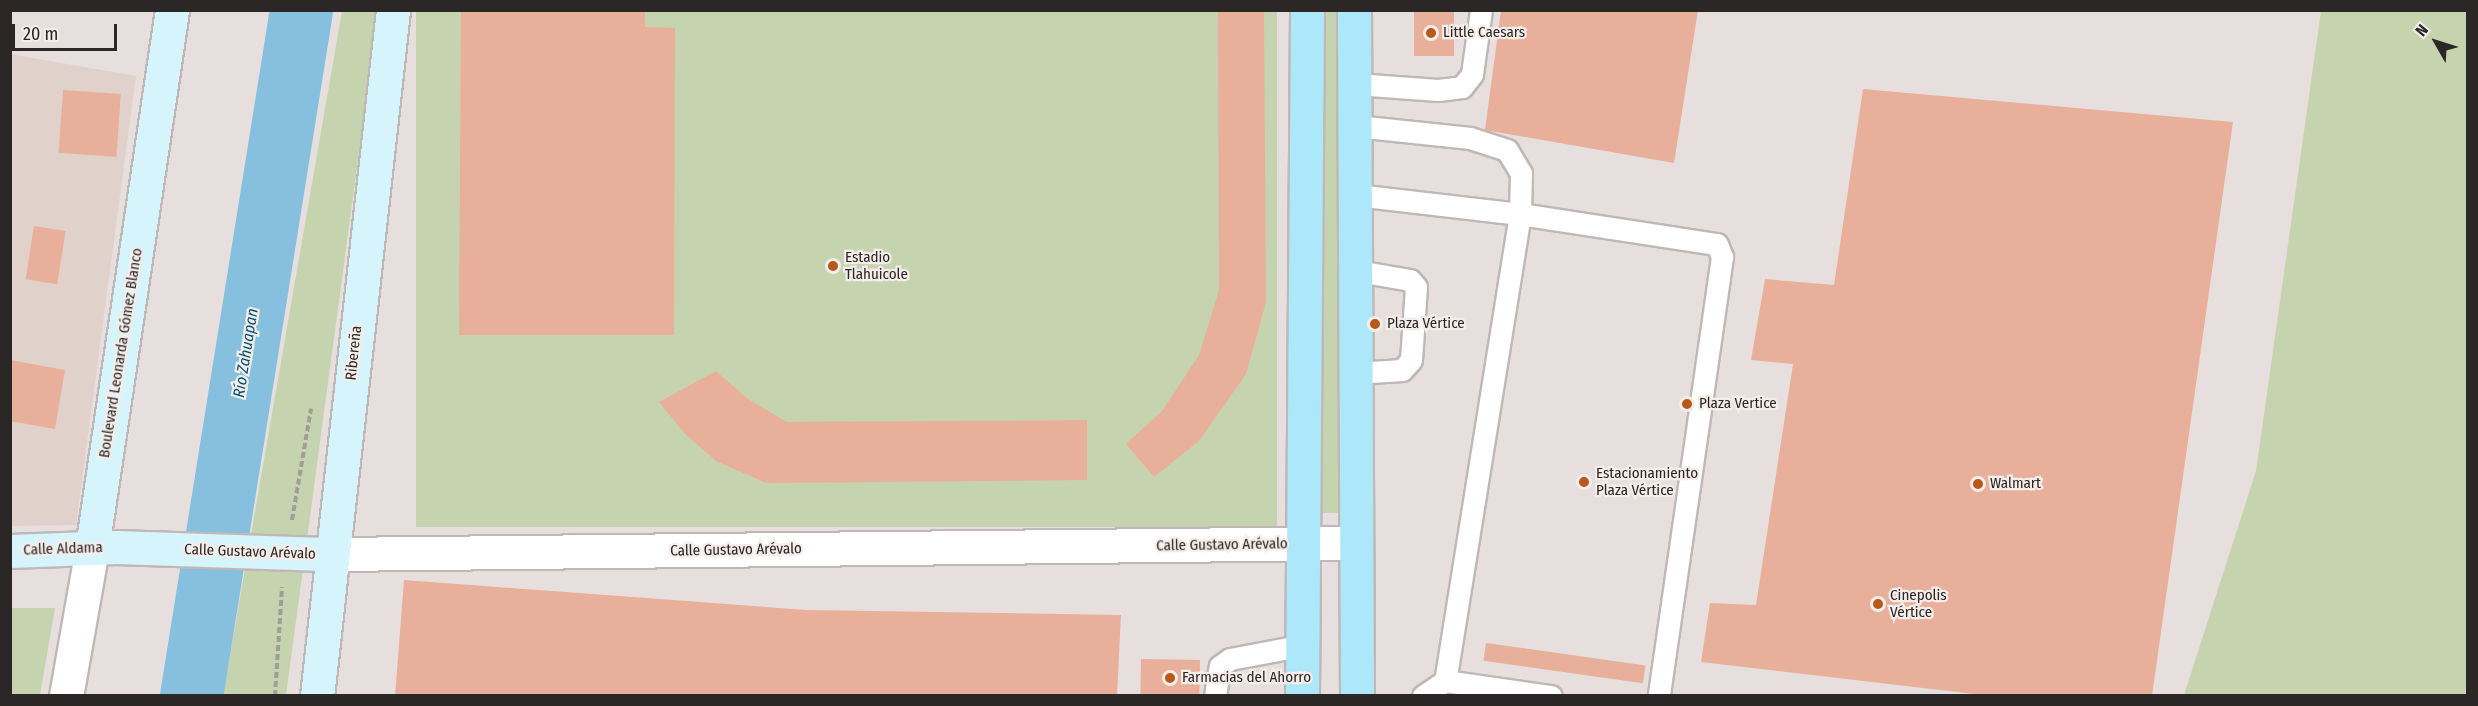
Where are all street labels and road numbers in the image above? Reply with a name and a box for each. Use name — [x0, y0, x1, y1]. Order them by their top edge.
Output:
street label: Boulevard Leonarda Gómez Blanco — [96, 247, 146, 459]
street label: Ribereña — [342, 325, 366, 381]
street label: Calle Gustavo Arévalo — [1156, 535, 1288, 555]
street label: Calle Aldama — [23, 539, 103, 559]
street label: Calle Gustavo Arévalo — [670, 540, 802, 560]
street label: Calle Gustavo Arévalo — [184, 541, 316, 563]

